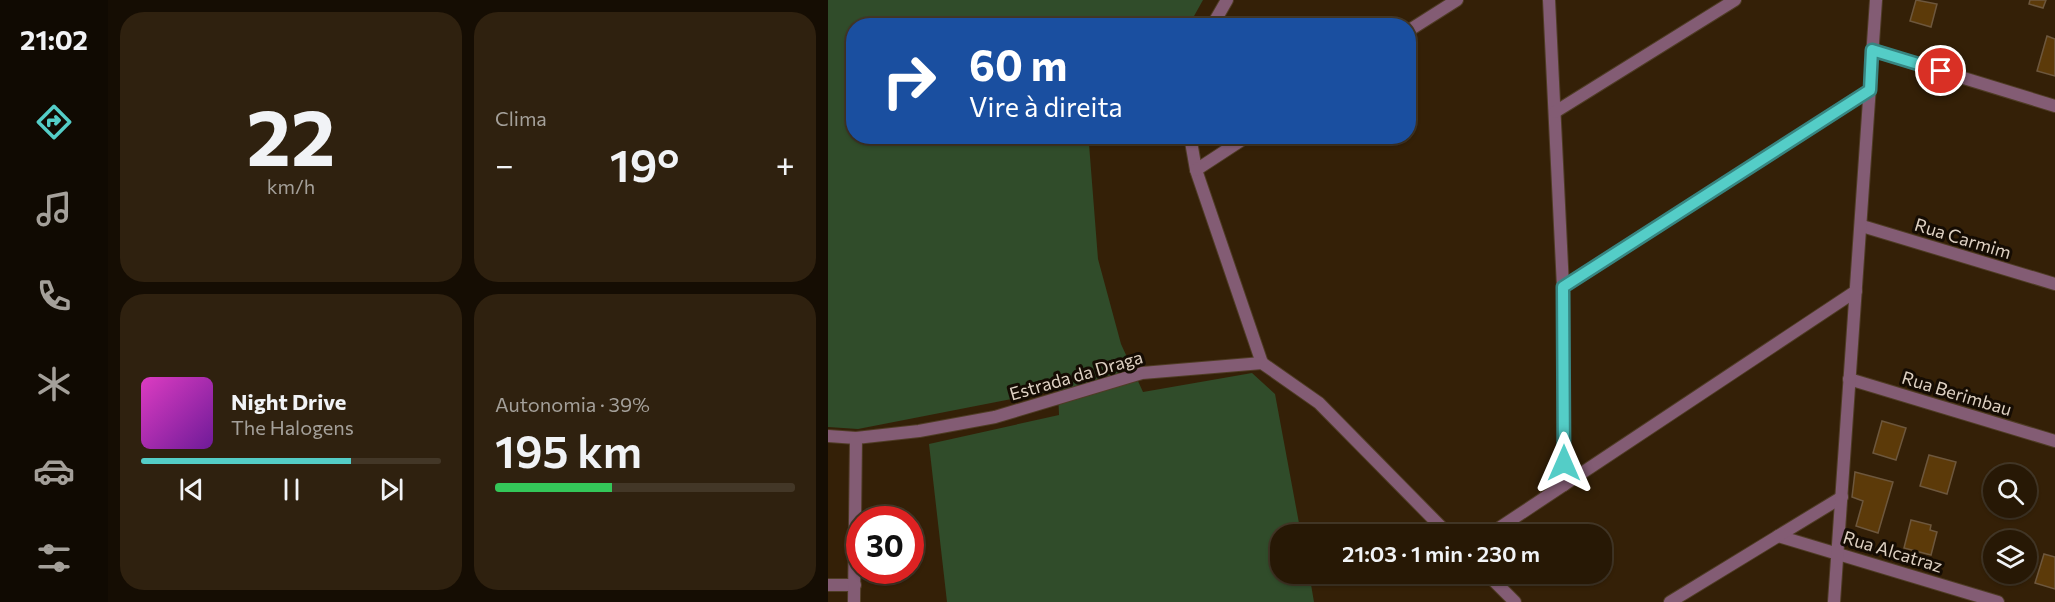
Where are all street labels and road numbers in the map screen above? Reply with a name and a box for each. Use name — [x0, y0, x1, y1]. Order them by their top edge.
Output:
street label: Rua Carmim — [1912, 213, 2014, 263]
street label: Estrada da Draga — [1007, 345, 1145, 405]
street label: Rua Berimbau — [1899, 366, 2015, 420]
street label: Rua Alcatraz — [1841, 525, 1945, 577]

